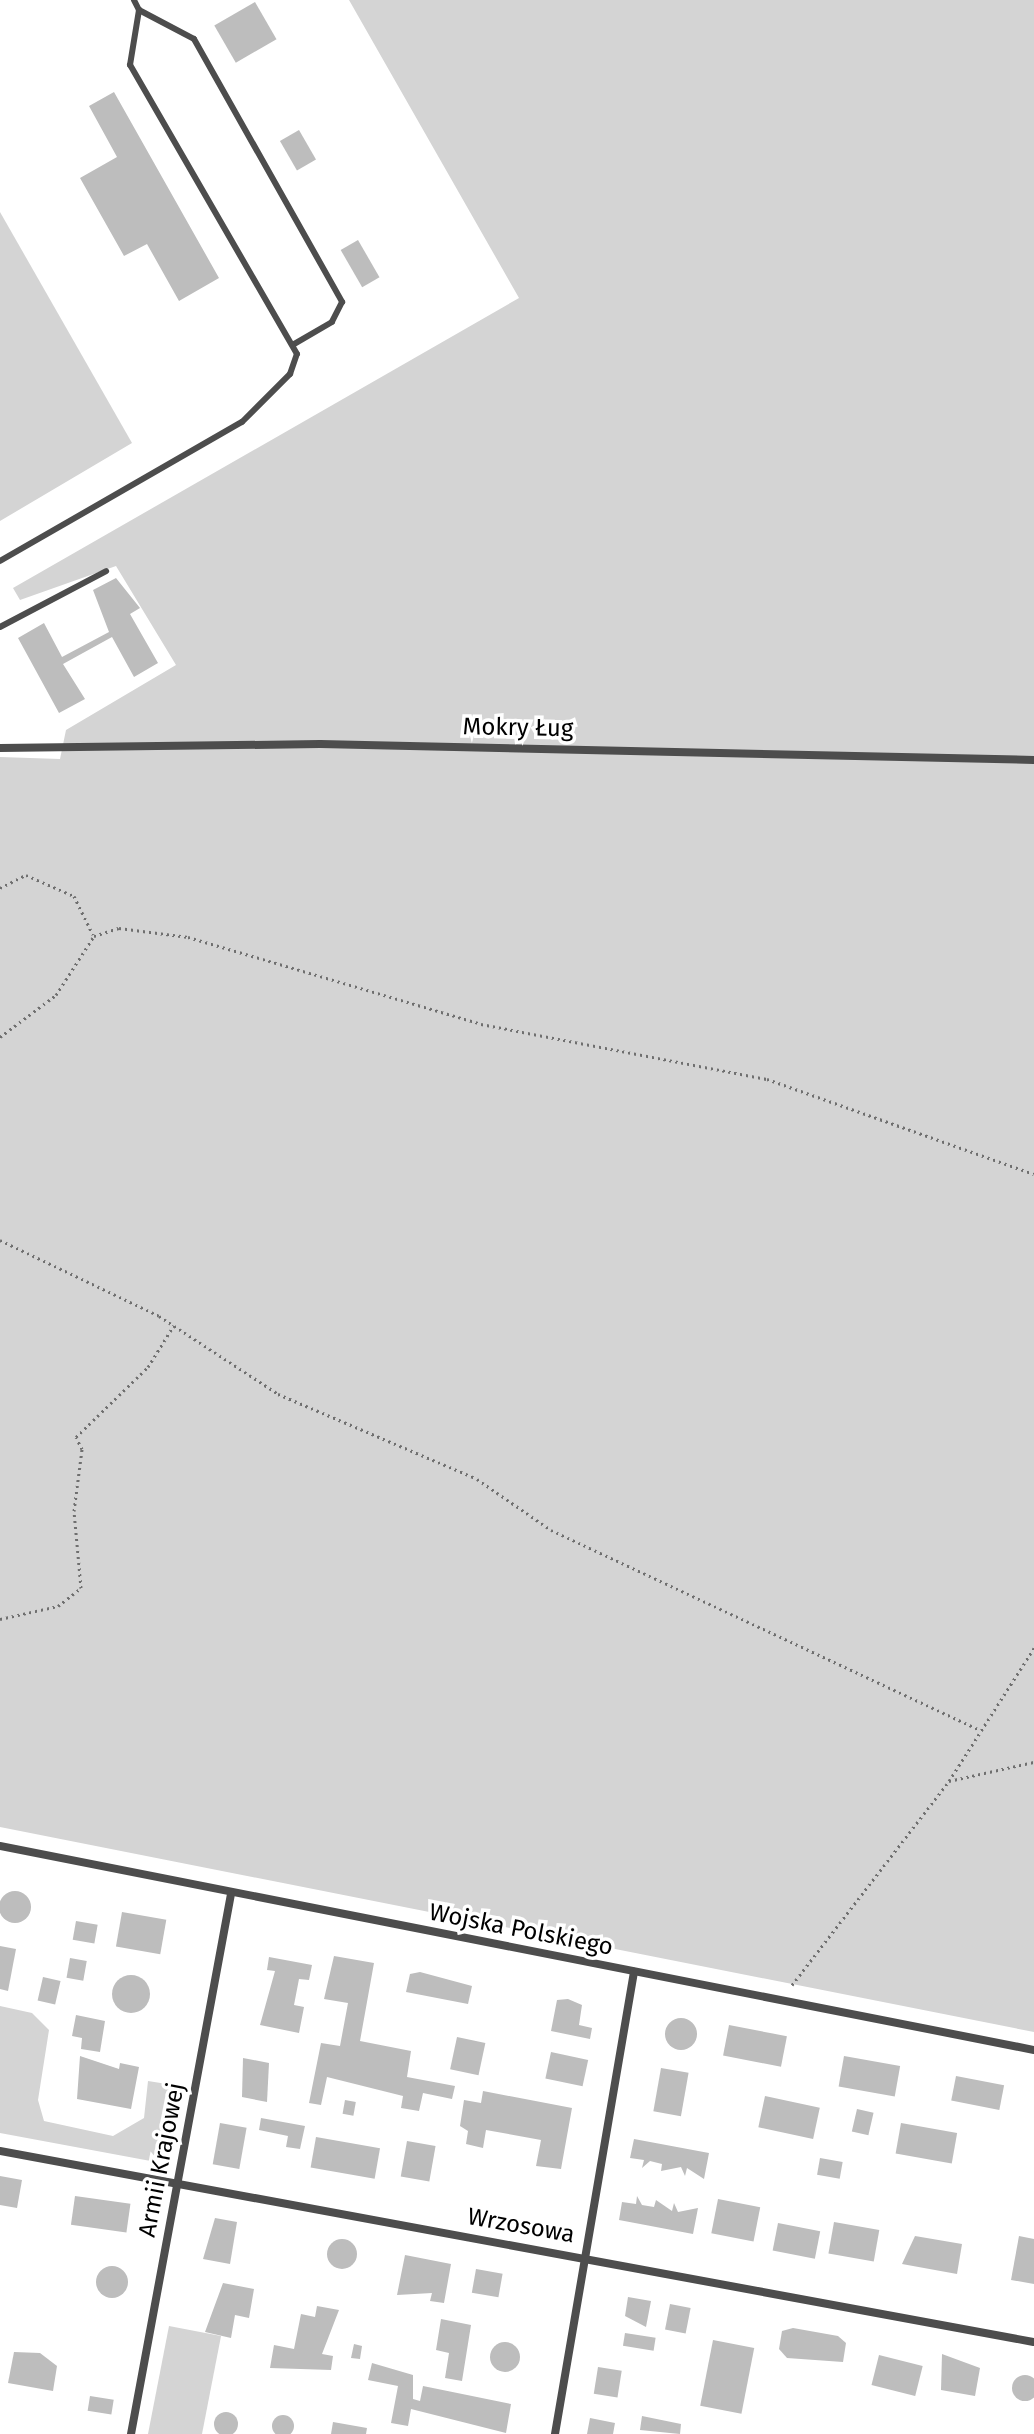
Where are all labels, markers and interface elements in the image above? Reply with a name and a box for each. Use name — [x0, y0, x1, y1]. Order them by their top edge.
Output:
street label: Mokry Ług — [462, 713, 574, 743]
street label: Wojska Polskiego — [427, 1898, 615, 1962]
street label: Armii Krajowej — [133, 2080, 191, 2240]
street label: Wrzosowa — [465, 2202, 577, 2250]

